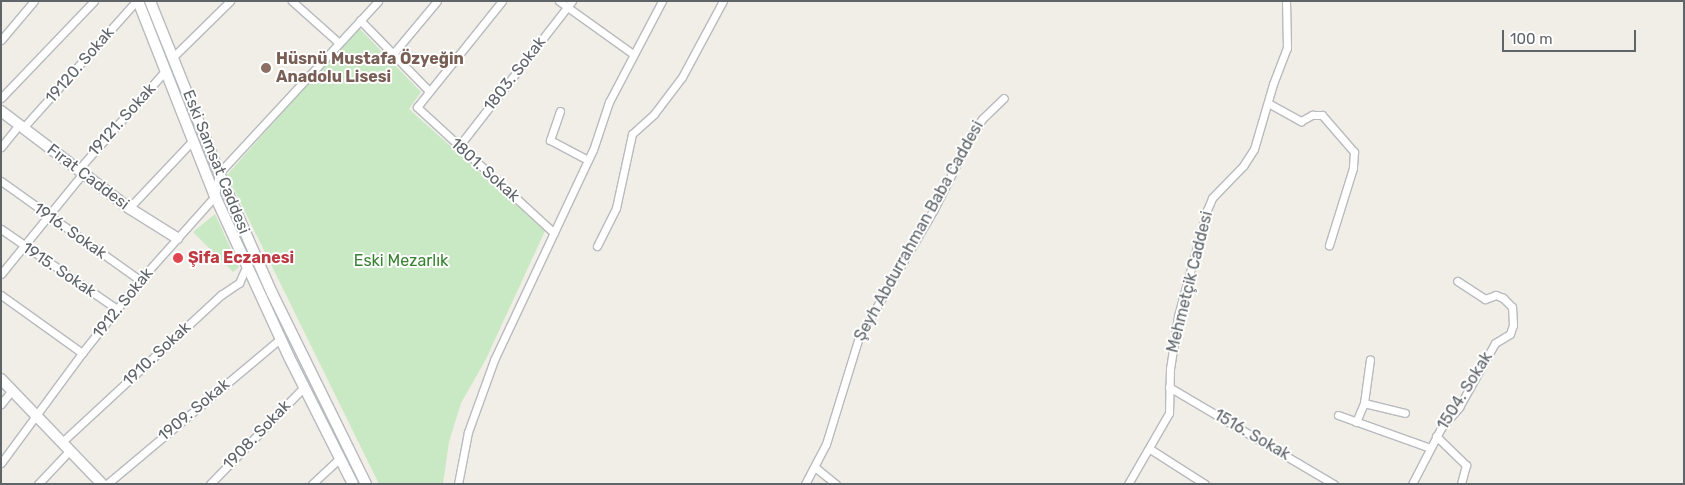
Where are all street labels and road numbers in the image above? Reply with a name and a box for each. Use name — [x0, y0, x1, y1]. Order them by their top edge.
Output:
street label: 19120. Sokak — [42, 23, 118, 107]
street label: 1803. Sokak — [480, 33, 550, 115]
street label: 19121. Sokak — [84, 80, 160, 160]
street label: Eski Samsat Caddesi — [178, 87, 254, 237]
street label: Şeyh Abdurrahman Baba Caddesi — [850, 117, 988, 345]
street label: 1801. Sokak — [447, 134, 523, 206]
street label: Fırat Caddesi — [43, 140, 133, 214]
street label: 1916. Sokak — [30, 199, 110, 263]
street label: Mehmetçik Caddesi — [1163, 209, 1217, 355]
street label: 1915. Sokak — [18, 238, 100, 302]
street label: 1912. Sokak — [89, 264, 157, 342]
street label: 1910. Sokak — [119, 318, 195, 390]
street label: 1504. Sokak — [1433, 348, 1497, 434]
street label: 1909. Sokak — [154, 375, 234, 445]
street label: 1908. Sokak — [219, 396, 295, 474]
street label: 1516. Sokak — [1210, 405, 1294, 465]

